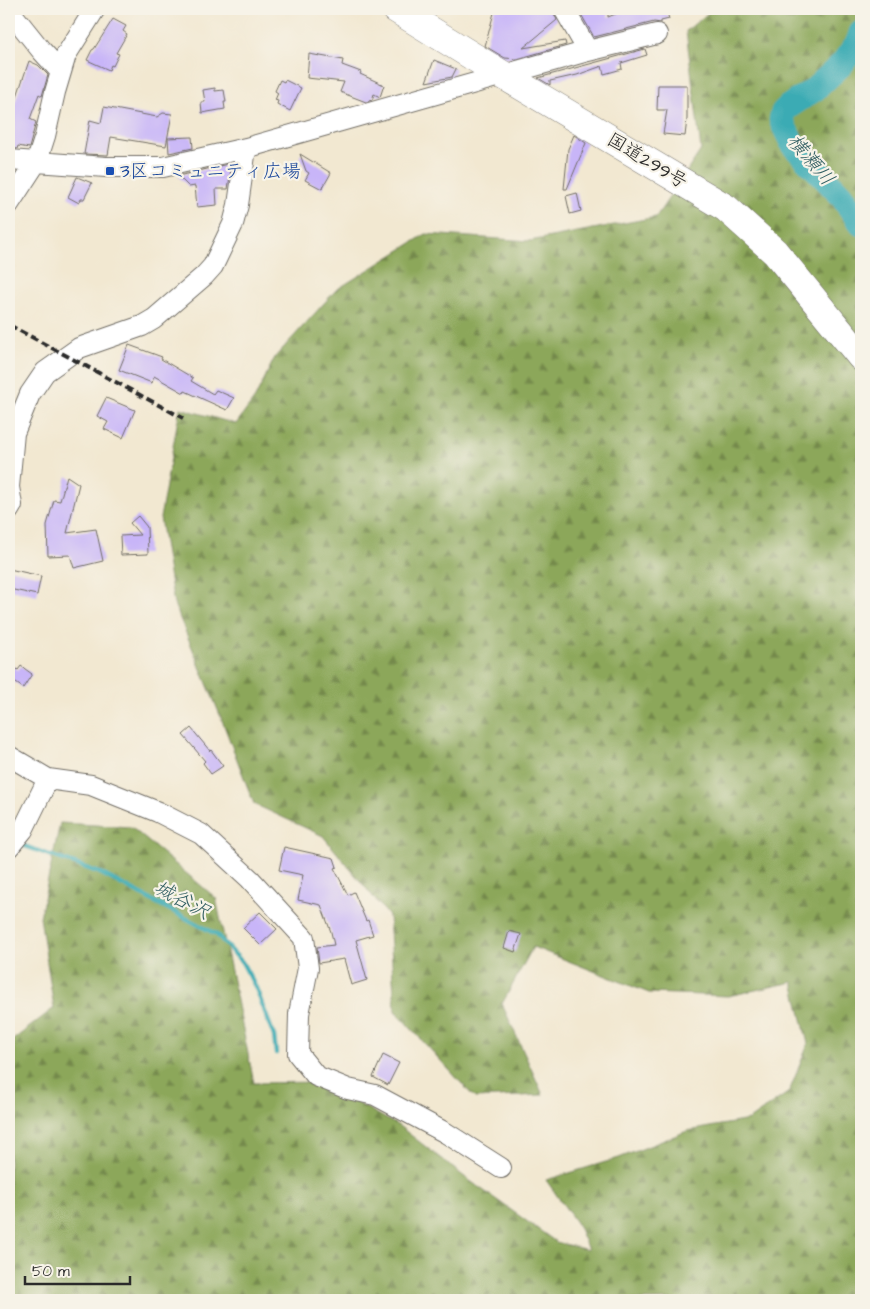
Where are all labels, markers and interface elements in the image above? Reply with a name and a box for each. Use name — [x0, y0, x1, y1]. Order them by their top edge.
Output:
street label: 国道299号 — [602, 126, 692, 196]
water label: 横瀬川 — [781, 128, 841, 192]
place label: 3区コミュニティ広場 — [120, 158, 301, 185]
marker: 3区コミュニティ広場 — [104, 165, 116, 177]
water label: 城谷沢 — [149, 874, 216, 927]
scale bar — [25, 1254, 130, 1286]
text: 50 m — [32, 1261, 70, 1282]

